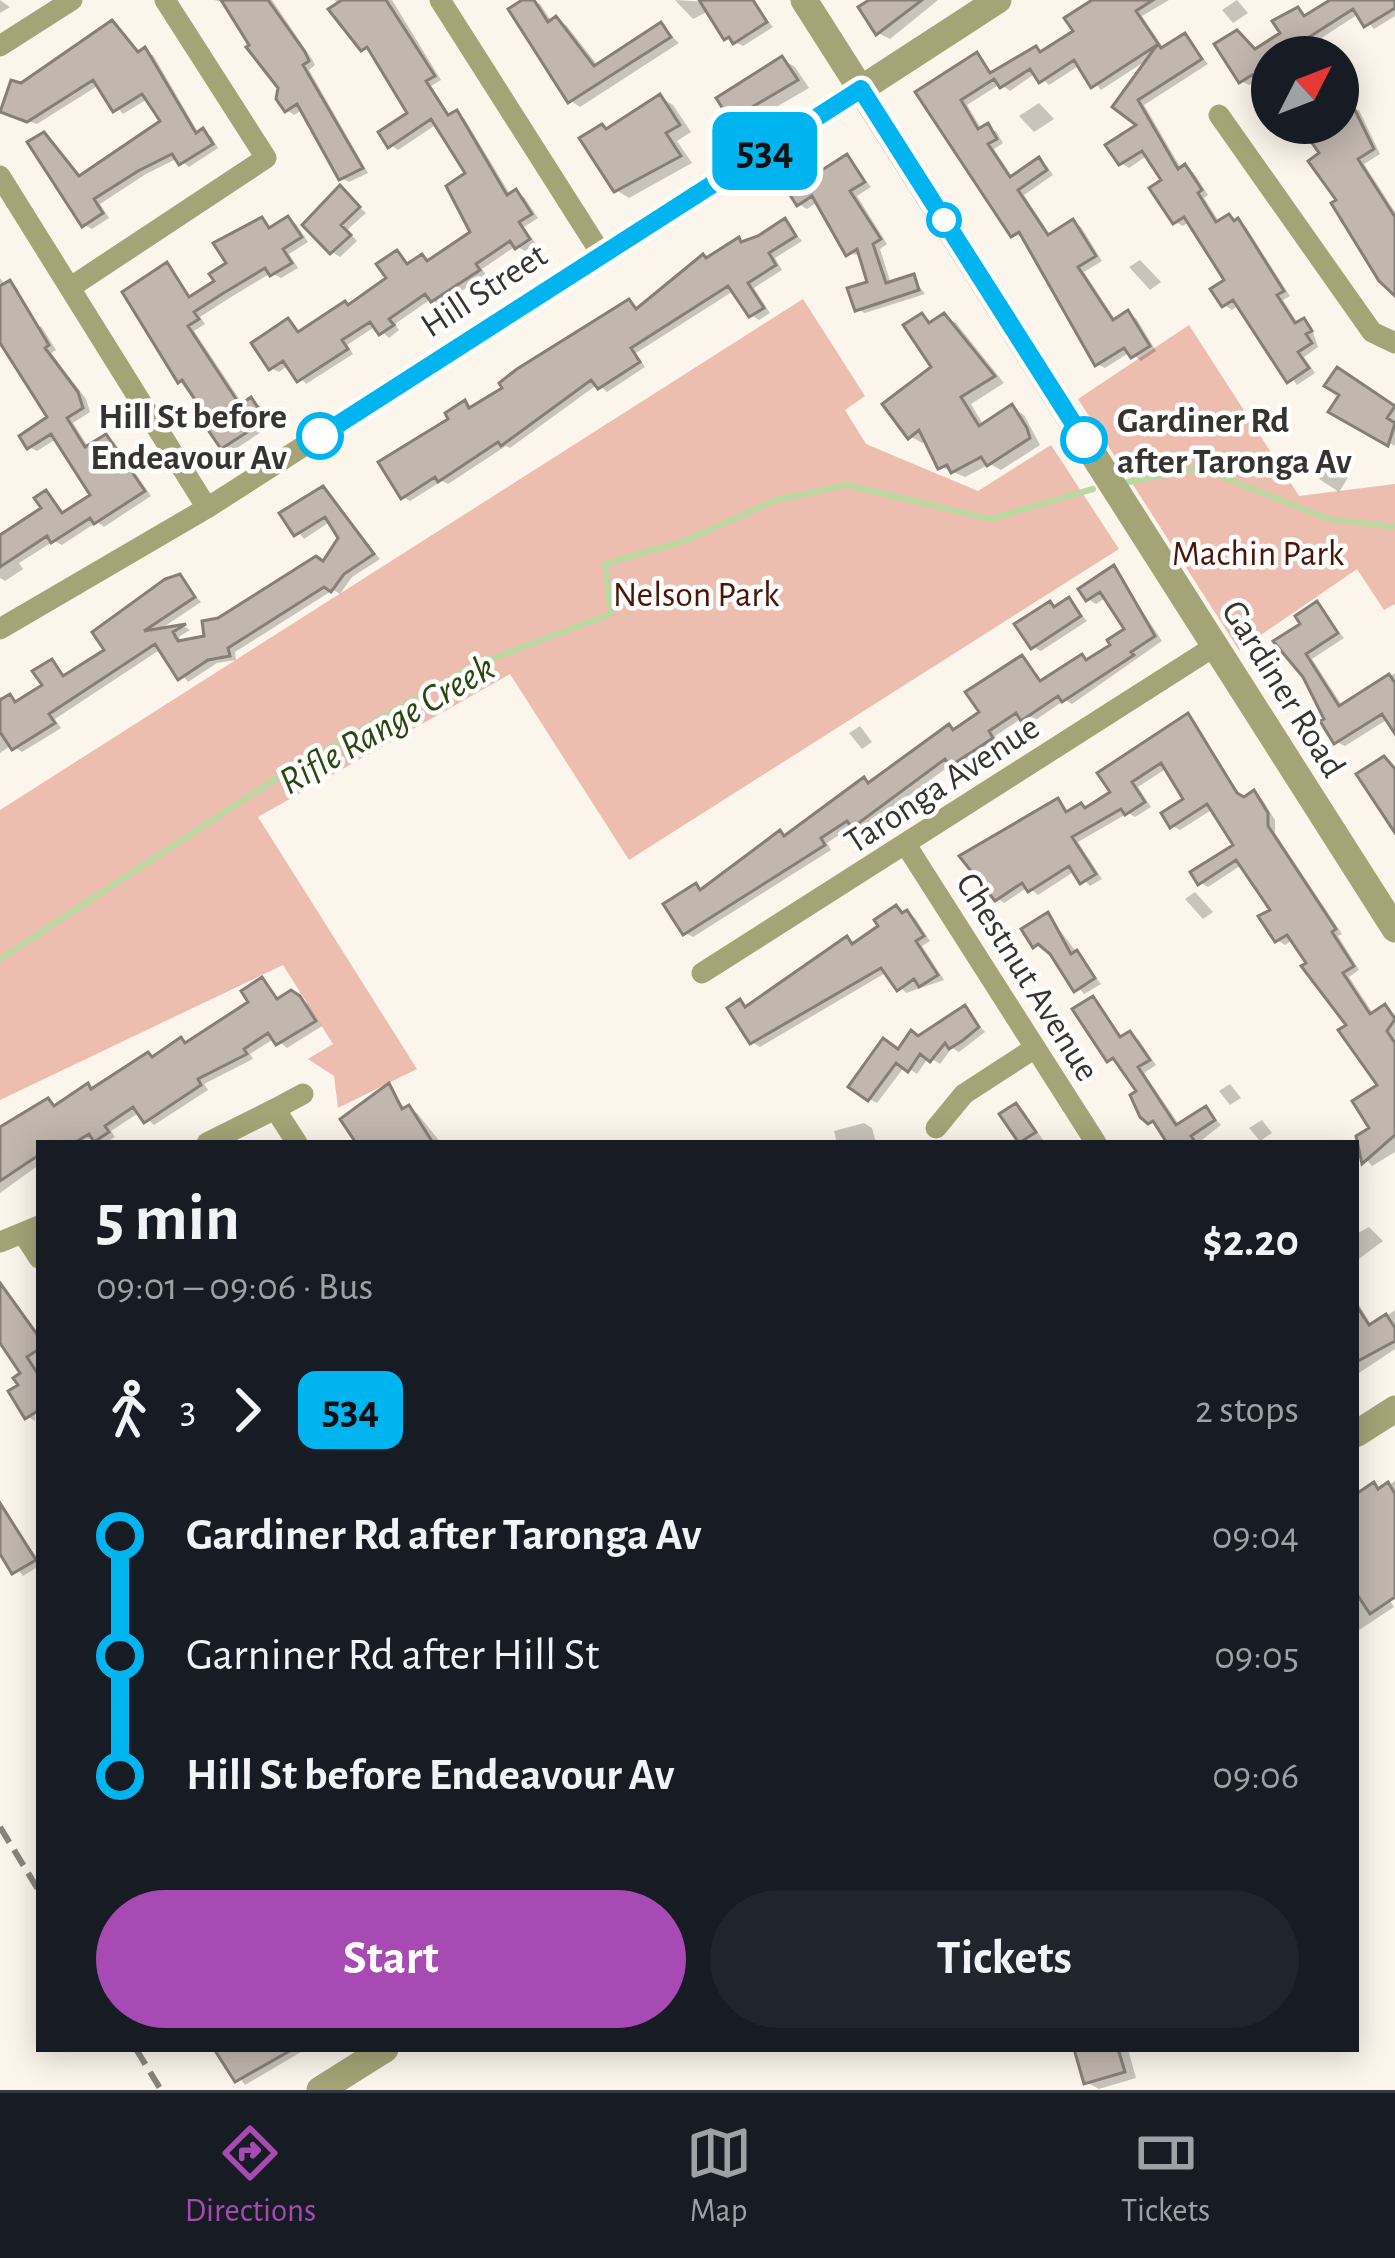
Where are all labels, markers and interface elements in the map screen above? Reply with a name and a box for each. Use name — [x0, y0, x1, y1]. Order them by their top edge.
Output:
north arrow — [1251, 36, 1359, 144]
map controls — [1251, 36, 1359, 144]
line badge: 534 — [696, 112, 834, 190]
text: 534 — [736, 130, 794, 172]
unlabelled marker — [928, 204, 960, 236]
street label: Hill Street — [415, 237, 554, 344]
place label: Hill St before Endeavour Av — [90, 399, 287, 476]
place label: Gardiner Rd after Taronga Av — [1117, 403, 1352, 480]
marker: Hill St before Endeavour Av — [298, 414, 342, 458]
marker: Gardiner Rd after Taronga Av — [1062, 418, 1106, 462]
park label: Machin Park — [1172, 536, 1345, 572]
park label: Nelson Park — [613, 577, 780, 613]
street label: Gardiner Road — [1215, 594, 1352, 784]
water label: Rifle Range Creek — [273, 648, 501, 802]
street label: Taronga Avenue — [839, 709, 1046, 861]
street label: Chestnut Avenue — [949, 867, 1106, 1088]
text: 5 min — [96, 1186, 240, 1252]
text: $2.20 — [1203, 1219, 1299, 1264]
text: 09:01 – 09:06 · Bus — [96, 1268, 373, 1307]
icon: walk — [96, 1377, 162, 1443]
icon: forward — [214, 1377, 280, 1443]
text: 534 — [322, 1389, 379, 1431]
text: 3 — [180, 1391, 196, 1430]
text: 2 stops — [1195, 1391, 1299, 1430]
text: Gardiner Rd after Taronga Av — [186, 1513, 701, 1558]
text: 09:04 — [1212, 1517, 1299, 1556]
text: Garniner Rd after Hill St — [186, 1633, 599, 1678]
text: 09:05 — [1214, 1637, 1299, 1676]
text: Hill St before Endeavour Av — [186, 1753, 675, 1798]
text: 09:06 — [1212, 1757, 1299, 1796]
button: Start — [96, 1890, 686, 2028]
button: Tickets — [710, 1890, 1299, 2028]
tab: Directions — [185, 2120, 316, 2232]
tab: Map — [686, 2120, 752, 2232]
tab: Tickets — [1121, 2120, 1210, 2232]

